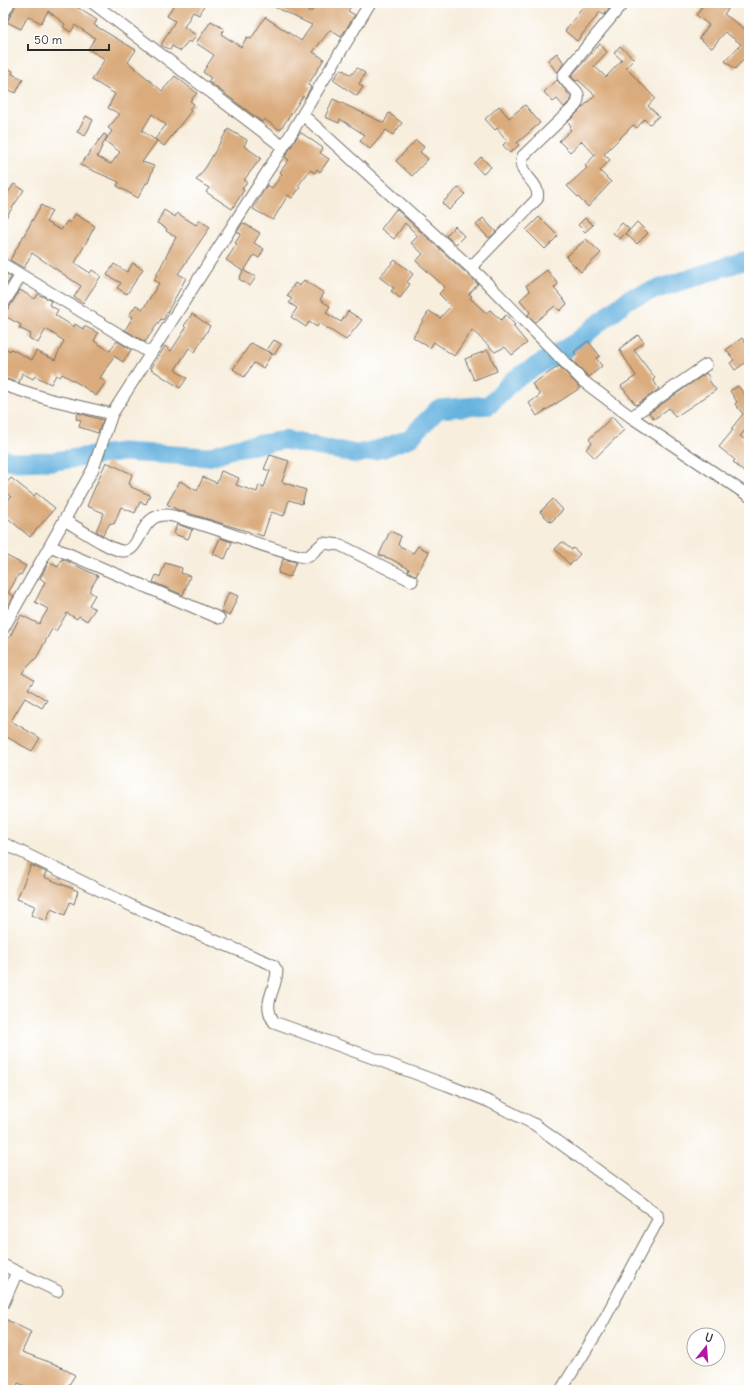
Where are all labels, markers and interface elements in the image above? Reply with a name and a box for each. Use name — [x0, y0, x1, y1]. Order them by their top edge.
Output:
scale bar — [28, 26, 109, 52]
text: 50 m — [34, 32, 63, 47]
north arrow — [686, 1327, 726, 1367]
text: U — [703, 1330, 715, 1345]

